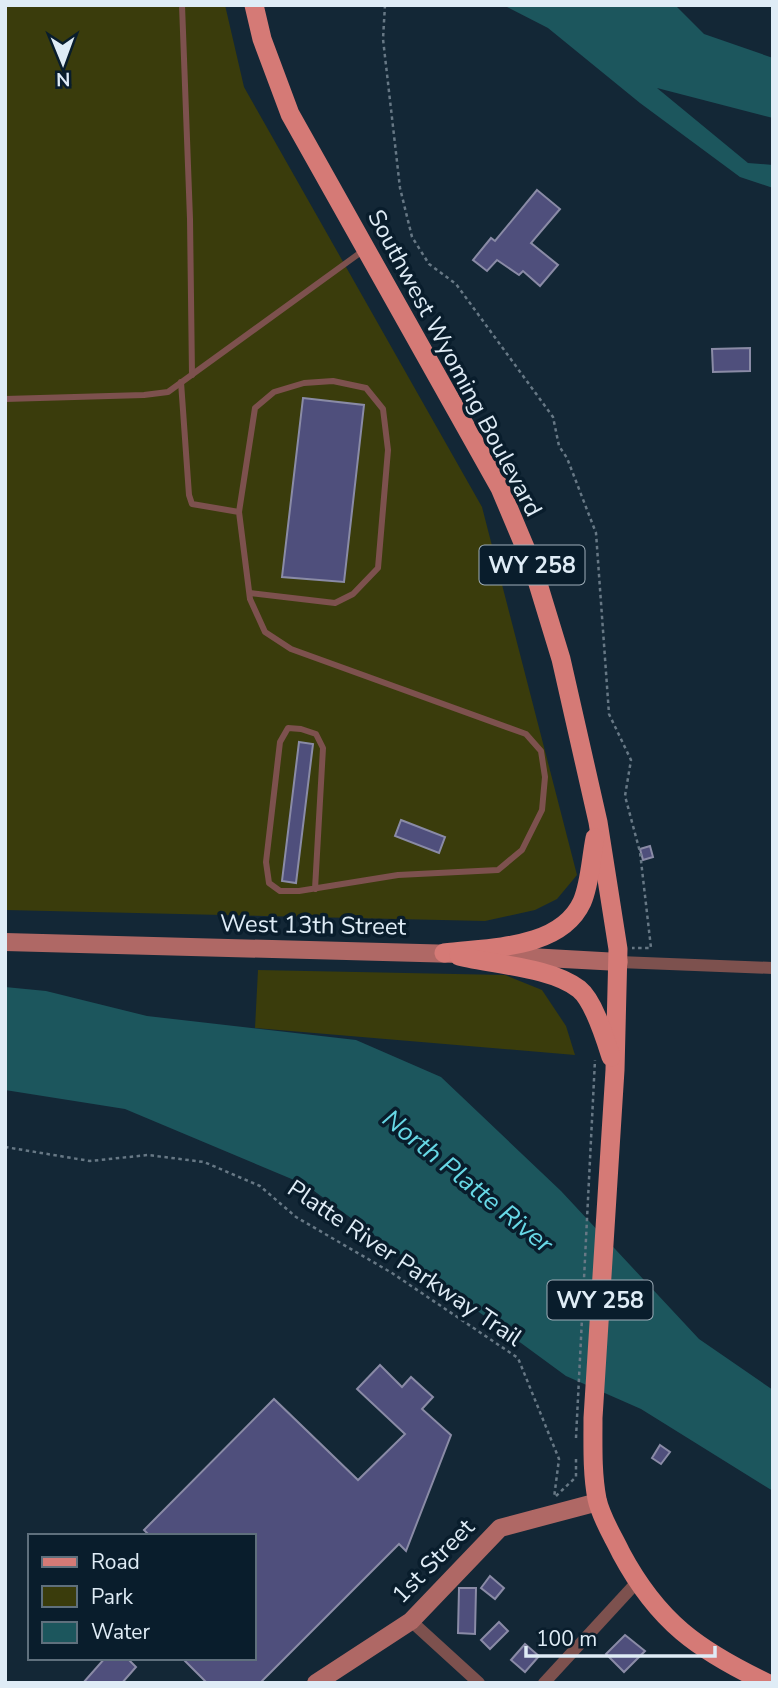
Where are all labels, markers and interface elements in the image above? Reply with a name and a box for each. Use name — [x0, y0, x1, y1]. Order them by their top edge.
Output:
north arrow — [28, 28, 98, 98]
text: N — [56, 66, 71, 92]
street label: Southwest Wyoming Boulevard — [360, 204, 550, 522]
road number: WY 258 — [480, 545, 584, 584]
street label: West 13th Street — [220, 907, 407, 943]
water label: North Platte River — [375, 1102, 561, 1262]
street label: Platte River Parkway Trail — [281, 1172, 529, 1354]
road number: WY 258 — [548, 1280, 652, 1320]
street label: 1st Street — [385, 1511, 482, 1610]
legend — [28, 1534, 256, 1660]
text: Road — [91, 1548, 140, 1576]
text: Park — [91, 1583, 133, 1611]
scale bar — [526, 1614, 715, 1658]
text: Water — [91, 1618, 150, 1646]
text: 100 m — [536, 1625, 597, 1653]

